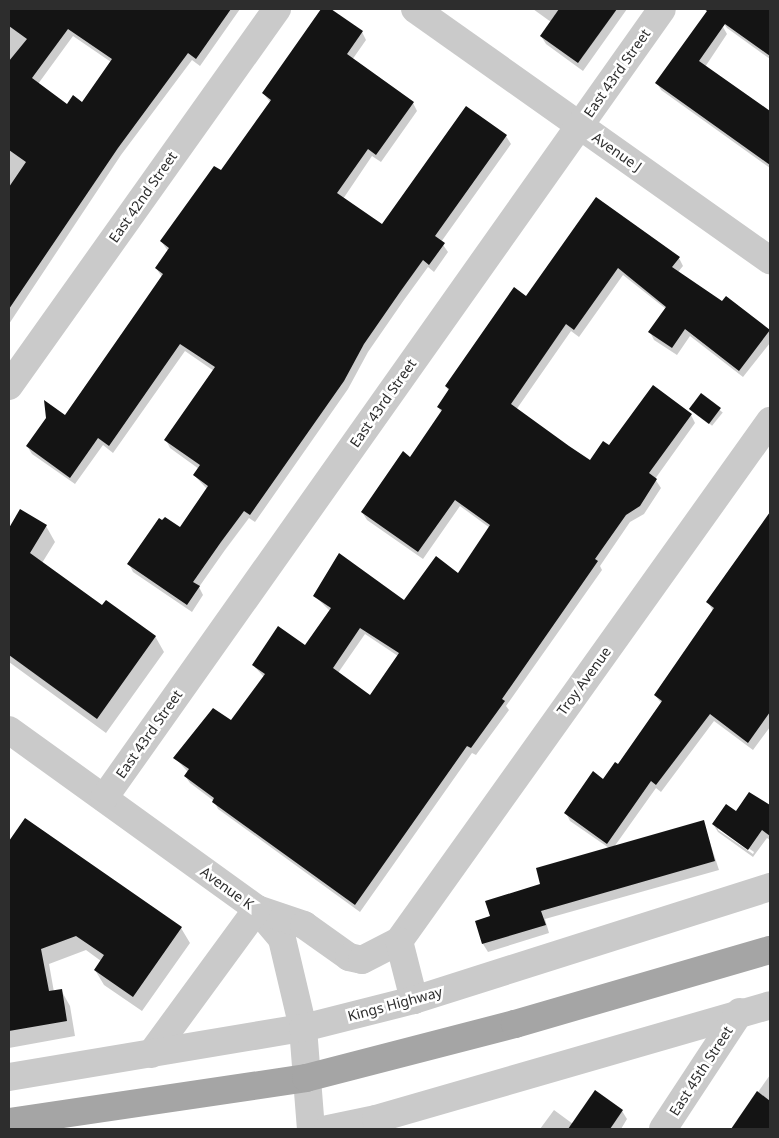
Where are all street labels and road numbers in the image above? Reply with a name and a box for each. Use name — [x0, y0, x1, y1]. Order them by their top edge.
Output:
street label: East 43rd Street — [580, 26, 654, 120]
street label: Avenue J — [589, 129, 645, 175]
street label: East 42nd Street — [105, 148, 181, 246]
street label: East 43rd Street — [346, 356, 420, 450]
street label: Troy Avenue — [553, 643, 615, 719]
street label: East 43rd Street — [112, 687, 186, 781]
street label: Avenue K — [197, 863, 257, 913]
street label: Kings Highway — [346, 983, 444, 1025]
street label: East 45th Street — [666, 1023, 736, 1119]

